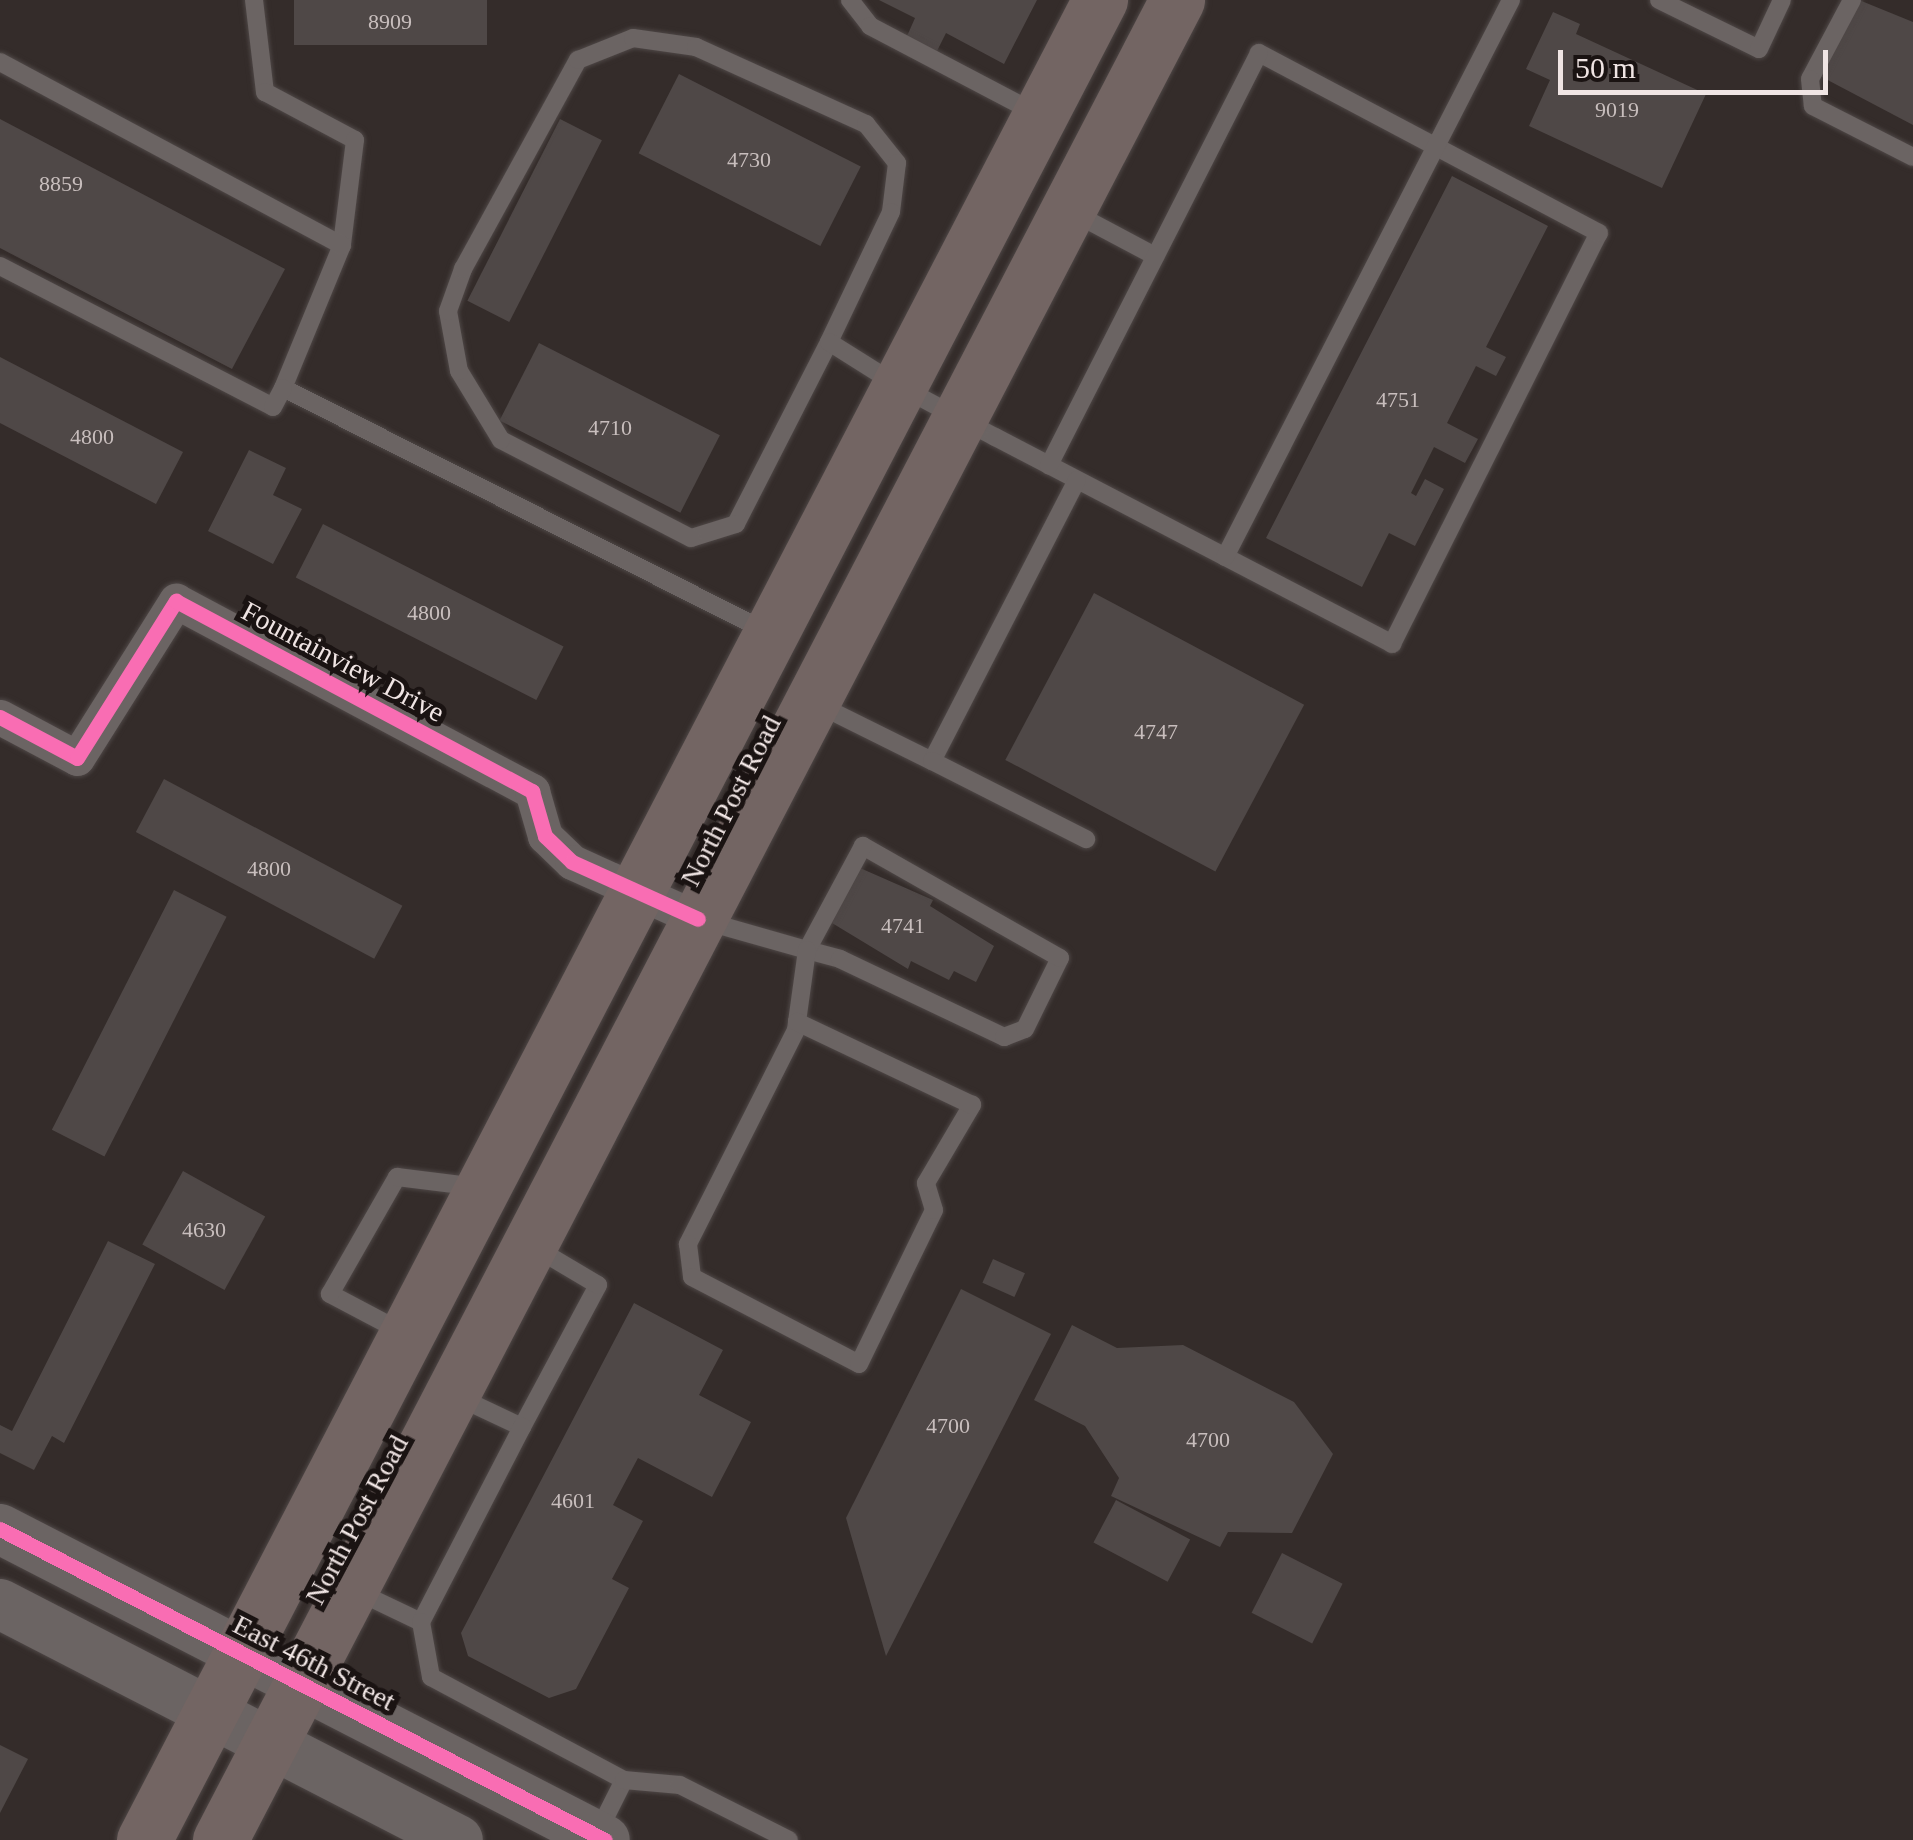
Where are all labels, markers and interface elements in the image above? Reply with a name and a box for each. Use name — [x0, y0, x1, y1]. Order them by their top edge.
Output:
house number: 8909 — [368, 9, 412, 35]
scale bar — [1563, 30, 1833, 92]
text: 50 m — [1575, 51, 1636, 84]
house number: 9019 — [1595, 97, 1639, 123]
house number: 4730 — [727, 147, 771, 173]
house number: 8859 — [39, 171, 83, 197]
house number: 4751 — [1376, 387, 1420, 413]
house number: 4710 — [588, 415, 632, 441]
house number: 4800 — [70, 424, 114, 450]
street label: Fountainview Drive — [236, 594, 450, 730]
house number: 4800 — [407, 600, 451, 626]
street label: North Post Road — [674, 710, 788, 892]
house number: 4747 — [1134, 719, 1178, 745]
house number: 4800 — [247, 856, 291, 882]
house number: 4741 — [881, 913, 925, 939]
house number: 4630 — [182, 1217, 226, 1243]
house number: 4700 — [926, 1413, 970, 1439]
house number: 4700 — [1186, 1427, 1230, 1453]
street label: North Post Road — [298, 1430, 416, 1610]
house number: 4601 — [551, 1488, 595, 1514]
street label: East 46th Street — [227, 1608, 401, 1718]

